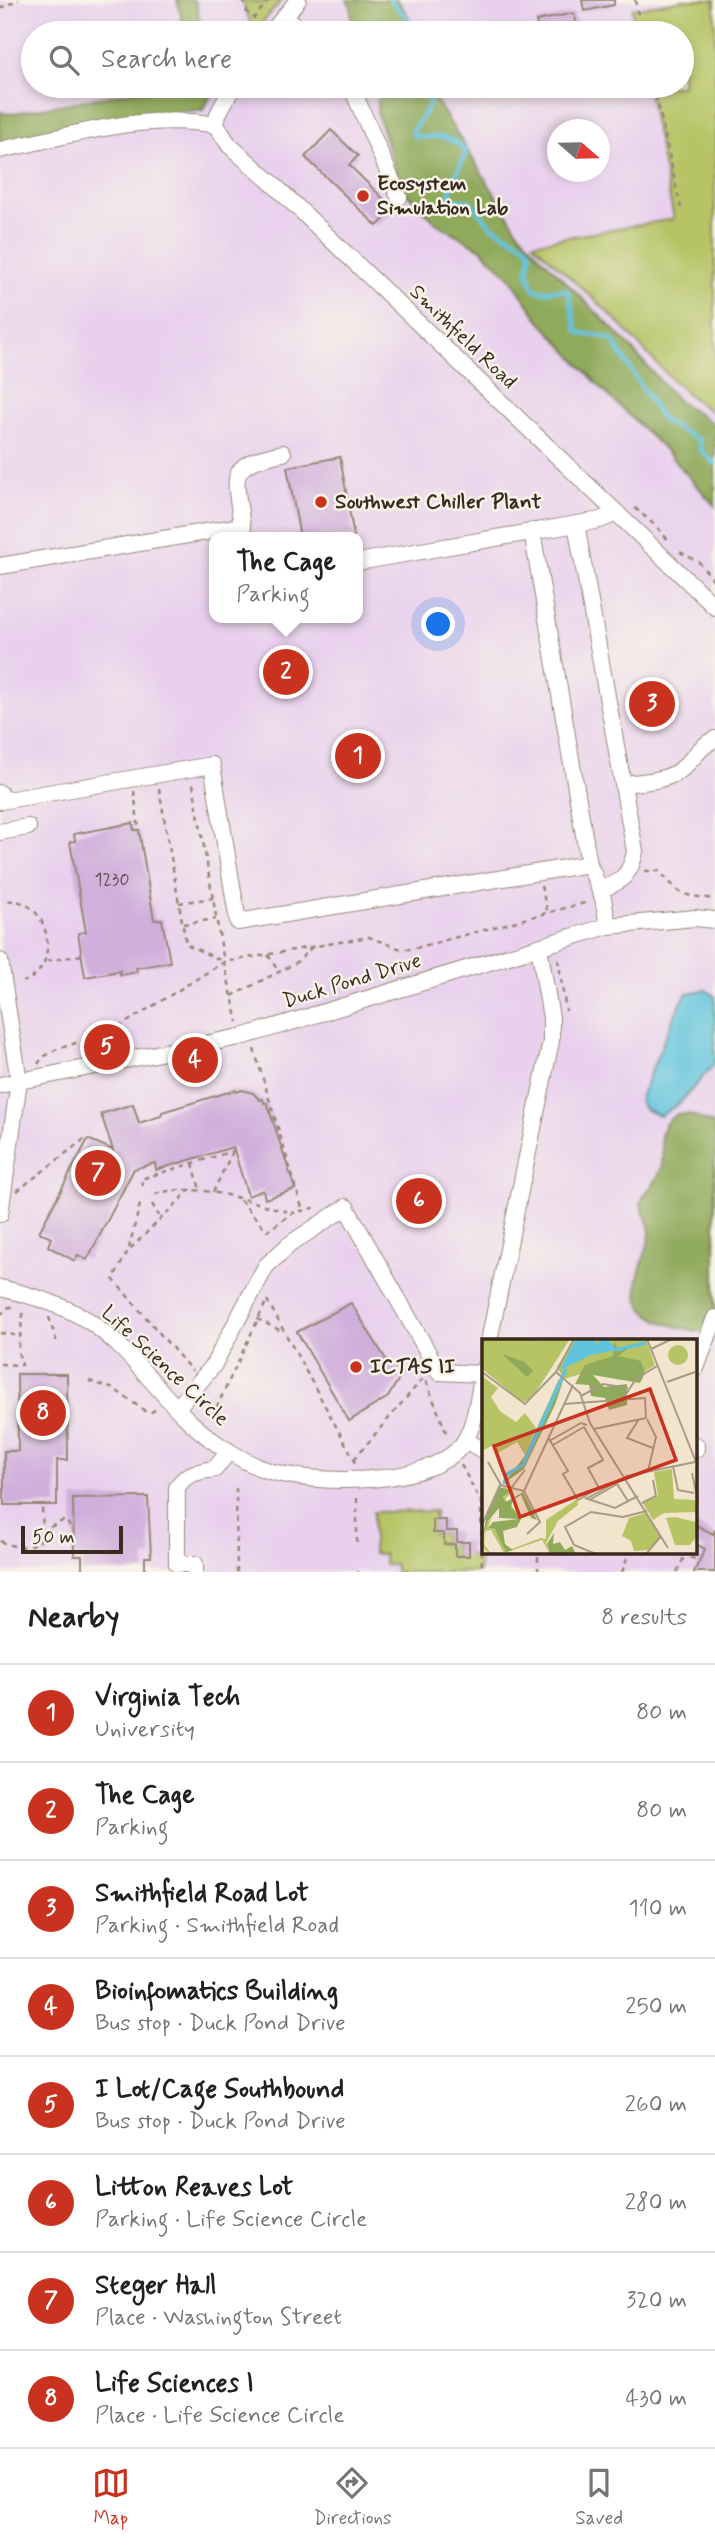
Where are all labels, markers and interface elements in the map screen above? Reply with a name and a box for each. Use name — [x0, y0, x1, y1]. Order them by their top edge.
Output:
search box — [21, 21, 694, 98]
icon: search — [45, 41, 83, 79]
text: Search here — [101, 43, 232, 77]
north arrow — [547, 119, 610, 182]
place label: Ecosystem Simulation Lab — [377, 170, 508, 222]
marker: Ecosystem Simulation Lab — [355, 188, 371, 204]
street label: Smithfield Road — [403, 278, 523, 396]
place label: Southwest Chiller Plant — [335, 488, 542, 516]
marker: Southwest Chiller Plant — [313, 494, 329, 510]
popup — [209, 532, 363, 623]
text: The Cage — [236, 546, 336, 580]
text: Parking — [236, 580, 310, 610]
your location — [421, 607, 455, 641]
pin: 2 — [263, 646, 309, 698]
pin: 3 — [629, 678, 675, 730]
pin: 1 — [335, 730, 381, 782]
house number: 1230 — [95, 868, 129, 892]
street label: Duck Pond Drive — [279, 947, 425, 1015]
pin: 5 — [84, 1021, 130, 1073]
pin: 4 — [172, 1034, 218, 1086]
pin: 7 — [75, 1147, 121, 1199]
pin: 6 — [396, 1175, 442, 1227]
street label: Life Science Circle — [95, 1299, 235, 1433]
inset map — [482, 1339, 698, 1554]
place label: ICTAS II — [370, 1353, 455, 1381]
marker: ICTAS II — [348, 1359, 364, 1375]
pin: 8 — [20, 1387, 66, 1439]
scale bar — [21, 1523, 122, 1555]
text: 50 m — [32, 1525, 75, 1550]
text: Nearby — [28, 1598, 119, 1637]
text: 8 results — [601, 1603, 687, 1633]
text: Virginia Tech — [95, 1681, 240, 1715]
text: 1 — [46, 1698, 56, 1728]
text: 80 m — [636, 1698, 687, 1728]
text: University — [95, 1715, 195, 1745]
text: The Cage — [95, 1779, 194, 1813]
text: 2 — [45, 1796, 57, 1826]
text: 80 m — [636, 1796, 687, 1826]
text: Parking — [95, 1813, 168, 1843]
text: Smithfield Road Lot — [95, 1877, 309, 1911]
text: 3 — [46, 1894, 56, 1924]
text: 110 m — [628, 1894, 687, 1924]
text: Parking · Smithfield Road — [95, 1911, 339, 1941]
text: Bioinfomatics Building — [95, 1975, 338, 2009]
text: 4 — [44, 1992, 58, 2022]
text: 250 m — [625, 1992, 687, 2022]
text: Bus stop · Duck Pond Drive — [95, 2009, 346, 2039]
text: I Lot/Cage Southbound — [95, 2073, 344, 2107]
text: 5 — [44, 2090, 58, 2120]
text: 260 m — [625, 2090, 687, 2120]
text: Bus stop · Duck Pond Drive — [95, 2107, 346, 2137]
text: Litton Reaves Lot — [95, 2171, 293, 2205]
text: 6 — [45, 2188, 57, 2218]
text: 280 m — [625, 2188, 687, 2218]
text: Parking · Life Science Circle — [95, 2205, 367, 2235]
text: Steger Hall — [95, 2269, 216, 2303]
text: 7 — [44, 2286, 58, 2316]
text: 320 m — [626, 2286, 687, 2316]
text: Place · Washington Street — [95, 2303, 342, 2333]
text: Life Sciences I — [95, 2367, 254, 2401]
text: 8 — [45, 2384, 57, 2414]
text: 430 m — [626, 2384, 687, 2414]
text: Place · Life Science Circle — [95, 2401, 345, 2431]
tab: Map — [92, 2464, 130, 2531]
tab: Directions — [313, 2464, 392, 2531]
tab: Saved — [575, 2464, 623, 2531]

